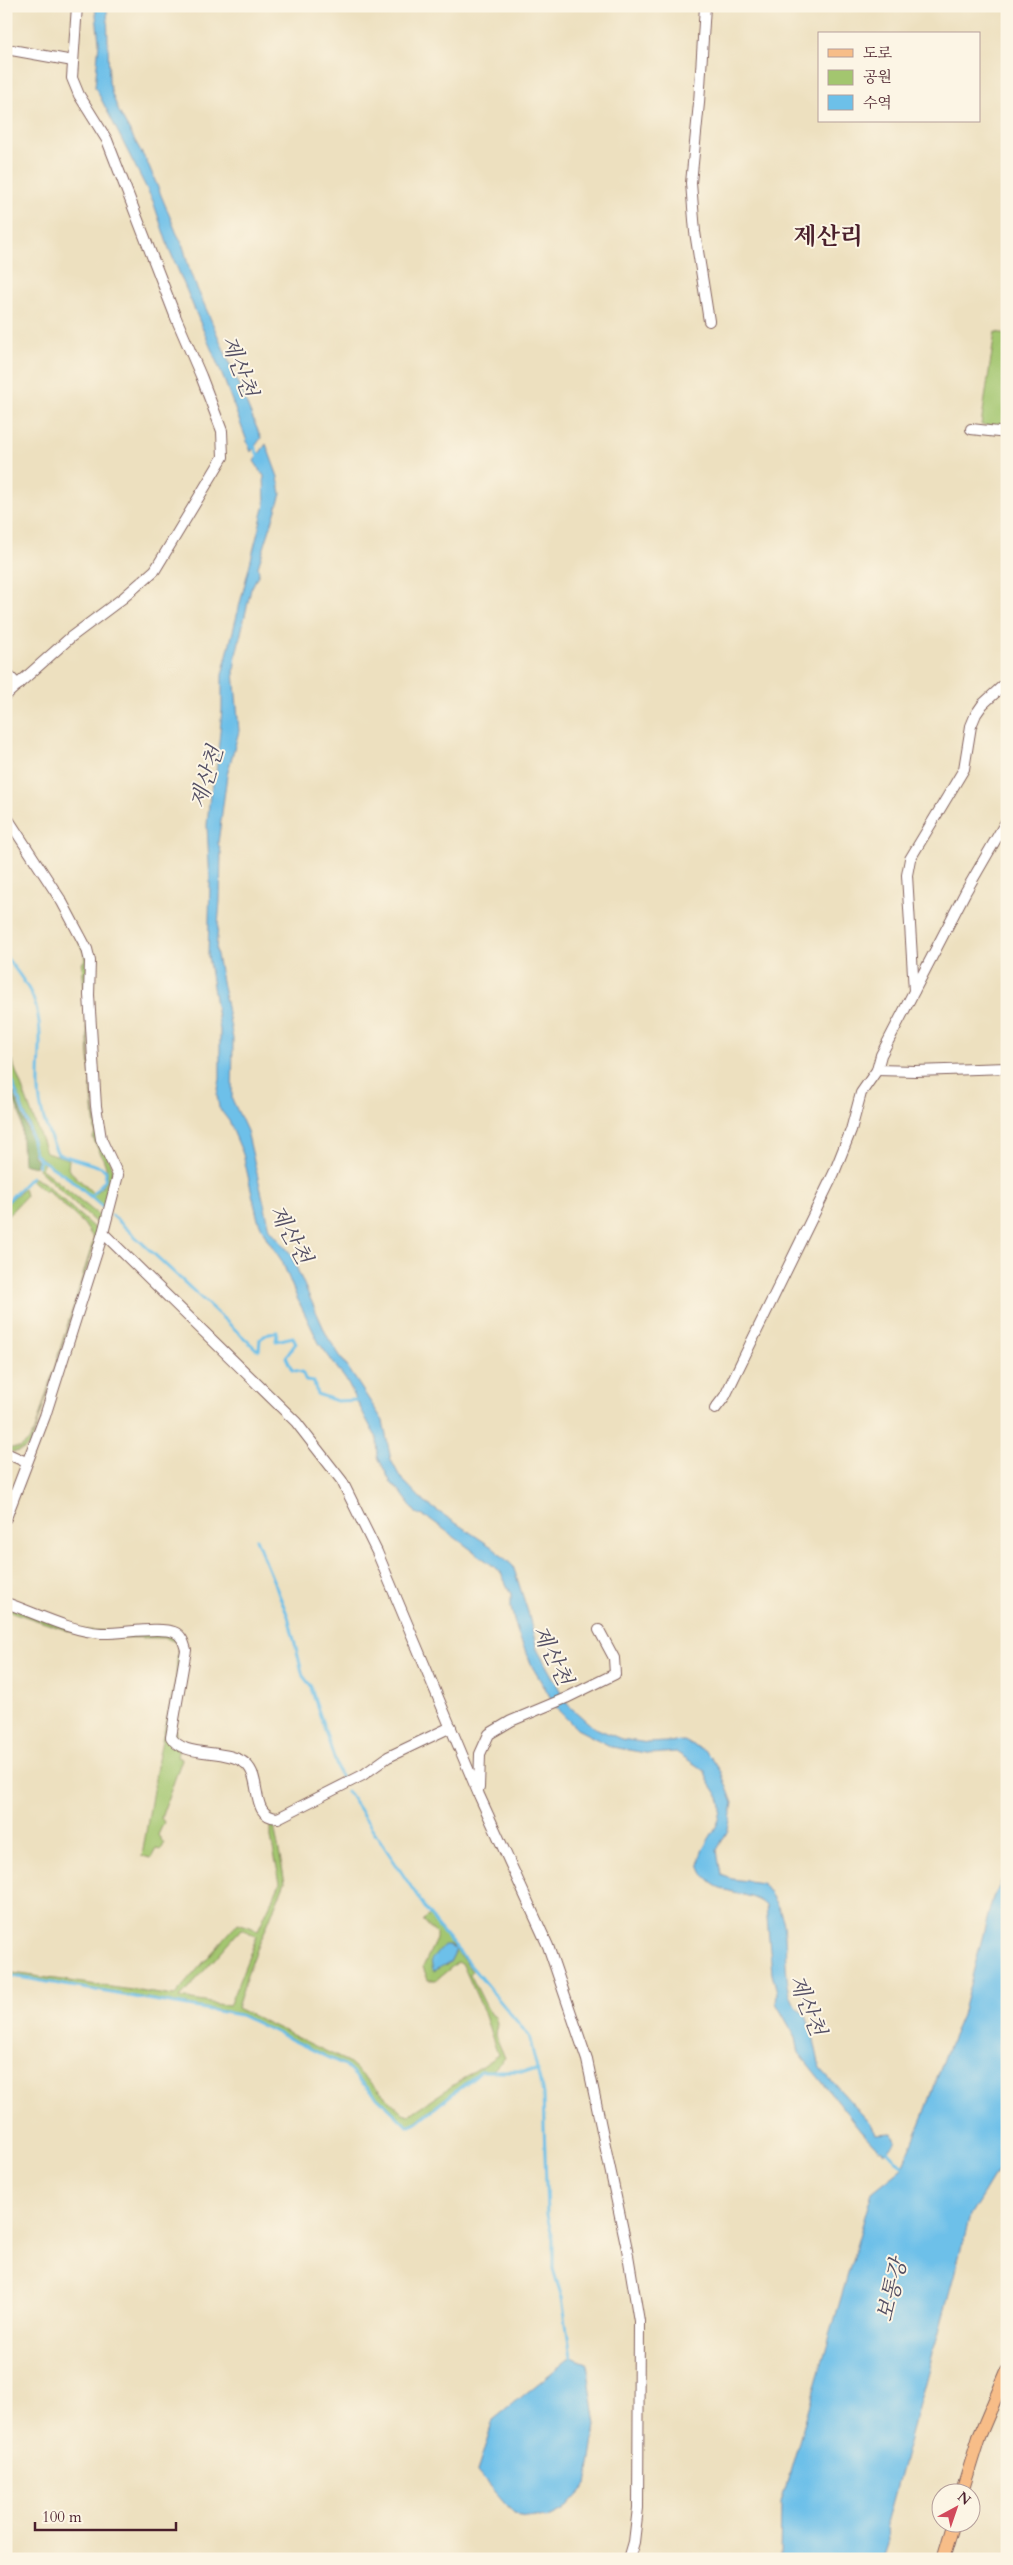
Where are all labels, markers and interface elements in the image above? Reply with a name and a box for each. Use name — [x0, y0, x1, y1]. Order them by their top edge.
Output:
legend — [818, 32, 980, 122]
text: 도로 — [863, 43, 892, 63]
text: 공원 — [863, 67, 892, 87]
text: 수역 — [863, 93, 892, 113]
district label: 제산리 — [793, 220, 863, 253]
water label: 제산천 — [214, 331, 265, 403]
water label: 제산천 — [183, 741, 231, 812]
water label: 제산천 — [262, 1199, 320, 1271]
water label: 제산천 — [525, 1620, 580, 1692]
water label: 제산천 — [781, 1970, 834, 2042]
water label: 보통강 — [870, 2252, 915, 2325]
north arrow — [930, 2482, 980, 2532]
text: N — [953, 2487, 975, 2510]
scale bar — [35, 2500, 176, 2532]
text: 100 m — [42, 2507, 82, 2527]

